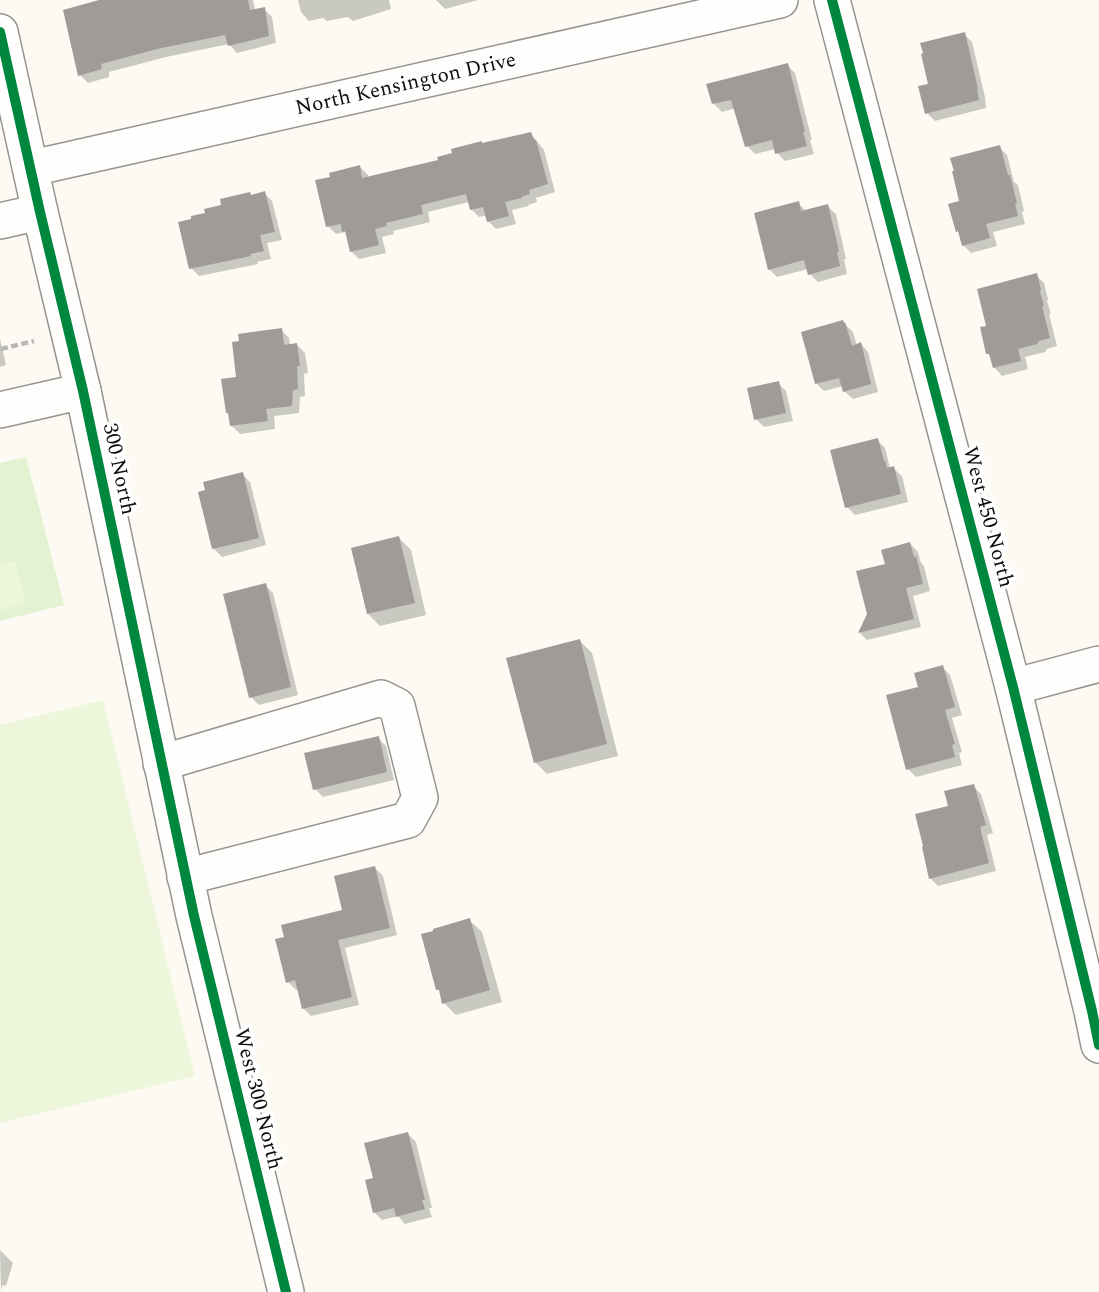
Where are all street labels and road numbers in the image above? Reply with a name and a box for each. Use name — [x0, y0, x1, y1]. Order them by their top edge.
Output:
street label: North Kensington Drive — [292, 44, 519, 124]
street label: 300 North — [94, 420, 144, 518]
street label: West 450 North — [954, 443, 1022, 591]
street label: West 300 North — [225, 1025, 291, 1173]

